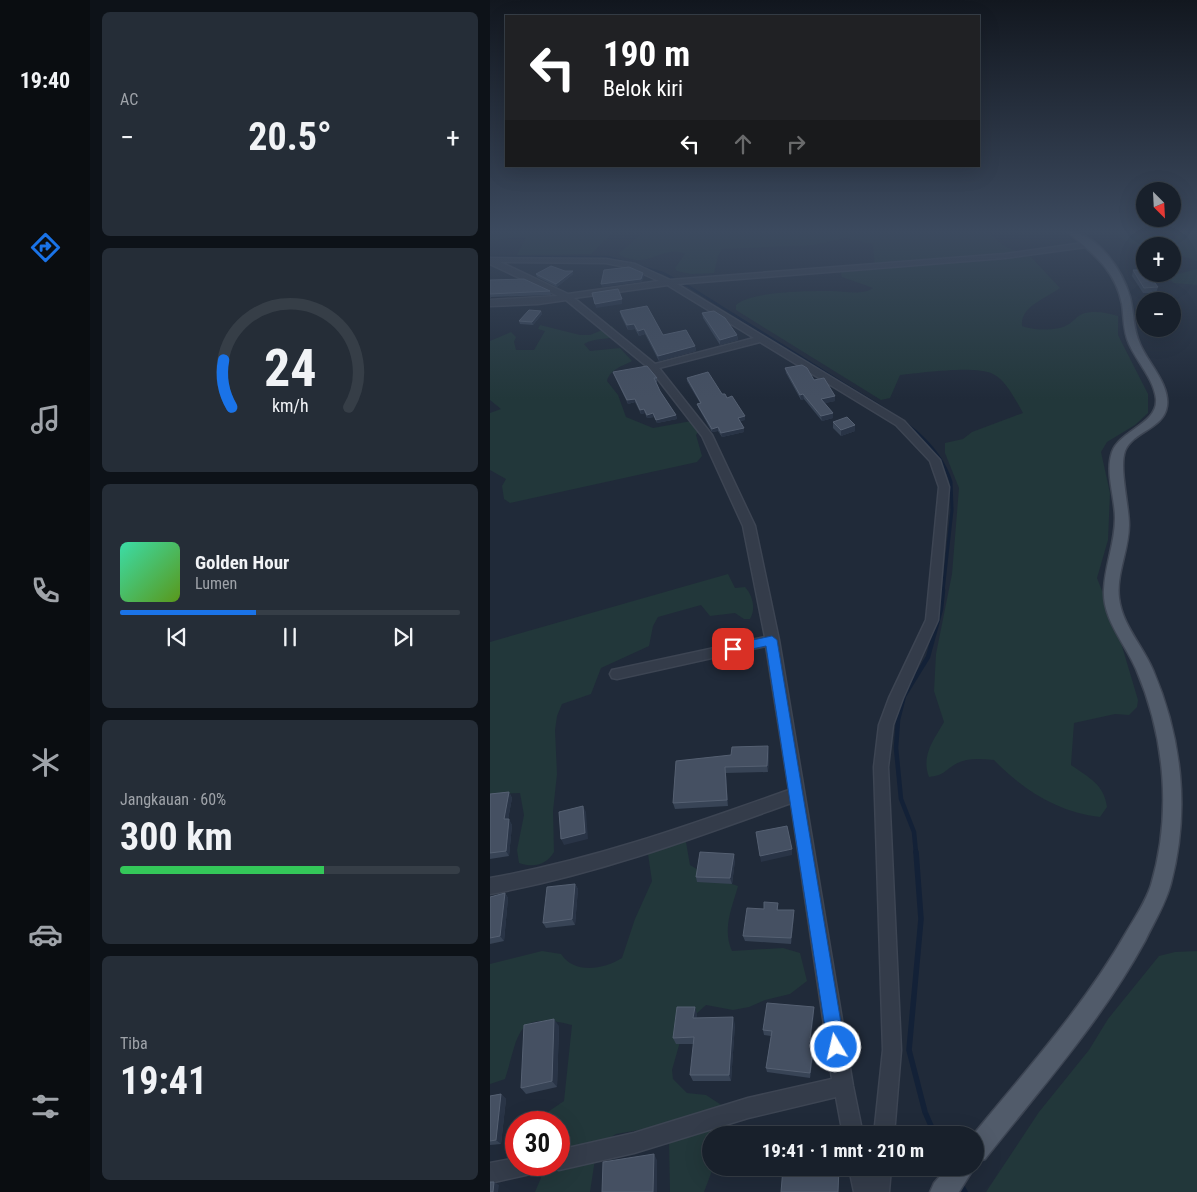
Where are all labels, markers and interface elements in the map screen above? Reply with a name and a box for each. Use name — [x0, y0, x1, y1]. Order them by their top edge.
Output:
text: 190 m — [603, 34, 690, 75]
icon: left — [520, 35, 585, 100]
text: 19:40 — [20, 68, 70, 93]
text: Belok kiri — [603, 76, 683, 101]
text: AC — [120, 90, 138, 109]
text: 20.5° — [248, 115, 332, 159]
text: − — [120, 121, 134, 154]
text: + — [446, 121, 460, 154]
icon: left — [676, 130, 704, 158]
icon: ahead — [729, 130, 757, 158]
icon: right — [782, 130, 810, 158]
north arrow — [1136, 182, 1181, 228]
map controls — [1136, 182, 1181, 337]
icon: directions — [28, 230, 63, 265]
button: + — [1136, 237, 1181, 282]
button: − — [1136, 292, 1181, 337]
text: 24 — [264, 338, 316, 399]
text: km/h — [272, 395, 308, 416]
icon: music — [28, 402, 63, 437]
text: Golden Hour — [195, 551, 289, 574]
icon: phone — [28, 573, 63, 608]
text: Lumen — [195, 574, 237, 593]
icon: previous — [163, 623, 191, 651]
icon: pause — [276, 623, 304, 651]
icon: next — [389, 623, 417, 651]
pin — [712, 628, 754, 670]
icon: arrive — [719, 635, 747, 663]
icon: climate — [28, 745, 63, 780]
text: Jangkauan · 60% — [120, 790, 226, 809]
text: 300 km — [120, 815, 233, 859]
icon: car — [28, 917, 63, 952]
position arrow — [809, 1020, 861, 1072]
text: Tiba — [120, 1034, 148, 1053]
text: 19:41 — [120, 1059, 207, 1103]
icon: filters — [28, 1089, 63, 1124]
speed limit sign: 30 — [505, 1111, 570, 1176]
text: 19:41 · 1 mnt · 210 m — [762, 1139, 924, 1162]

